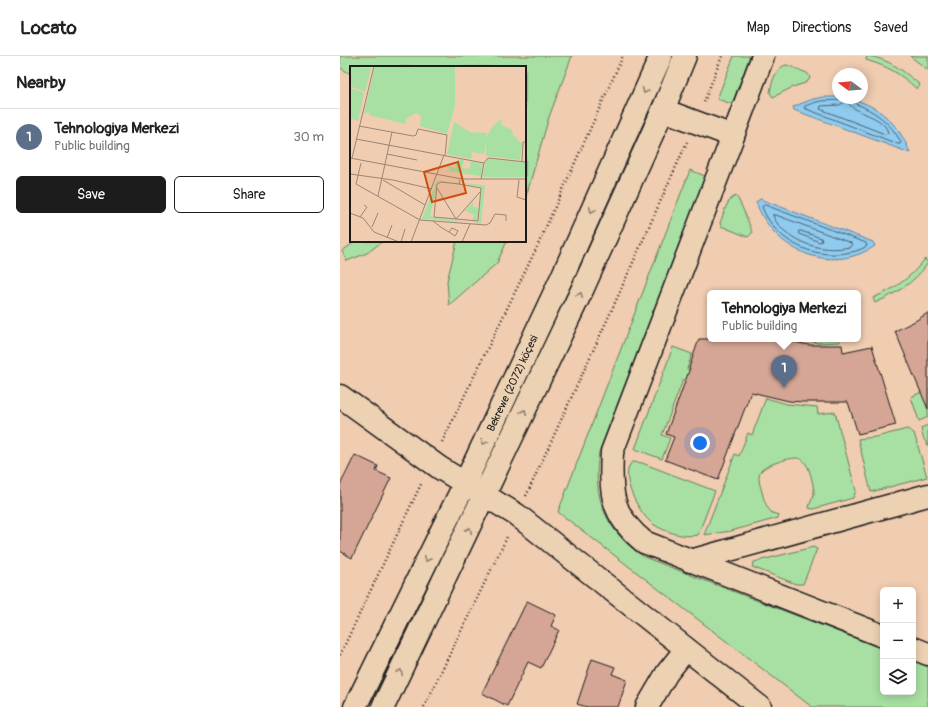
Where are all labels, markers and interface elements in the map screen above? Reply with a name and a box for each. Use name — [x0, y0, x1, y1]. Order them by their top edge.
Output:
text: Locato — [20, 16, 77, 40]
text: Map — [747, 19, 770, 36]
text: Directions — [792, 19, 851, 36]
text: Saved — [873, 19, 908, 36]
inset map — [350, 66, 526, 242]
north arrow — [832, 68, 868, 104]
text: Nearby — [16, 72, 65, 93]
one-way arrow — [642, 87, 650, 95]
text: Tehnologiya Merkezi — [54, 119, 179, 138]
text: 1 — [26, 129, 32, 145]
text: 30 m — [294, 129, 324, 145]
text: Public building — [54, 138, 130, 154]
button: Save — [16, 176, 166, 213]
button: Share — [174, 176, 324, 213]
one-way arrow — [589, 206, 597, 213]
popup — [707, 290, 861, 342]
one-way arrow — [575, 291, 583, 299]
text: Tehnologiya Merkezi — [722, 299, 846, 318]
text: Public building — [722, 318, 797, 334]
street label: Bekrewe (2072) köçesi — [484, 333, 540, 433]
pin: 1 — [771, 355, 797, 388]
one-way arrow — [519, 409, 527, 416]
your location — [690, 433, 710, 453]
one-way arrow — [481, 438, 489, 445]
one-way arrow — [464, 526, 472, 534]
one-way arrow — [424, 555, 432, 562]
map controls — [880, 587, 916, 695]
button: + — [880, 587, 916, 623]
button: − — [880, 623, 916, 659]
button: layers — [880, 659, 916, 695]
one-way arrow — [395, 669, 403, 676]

